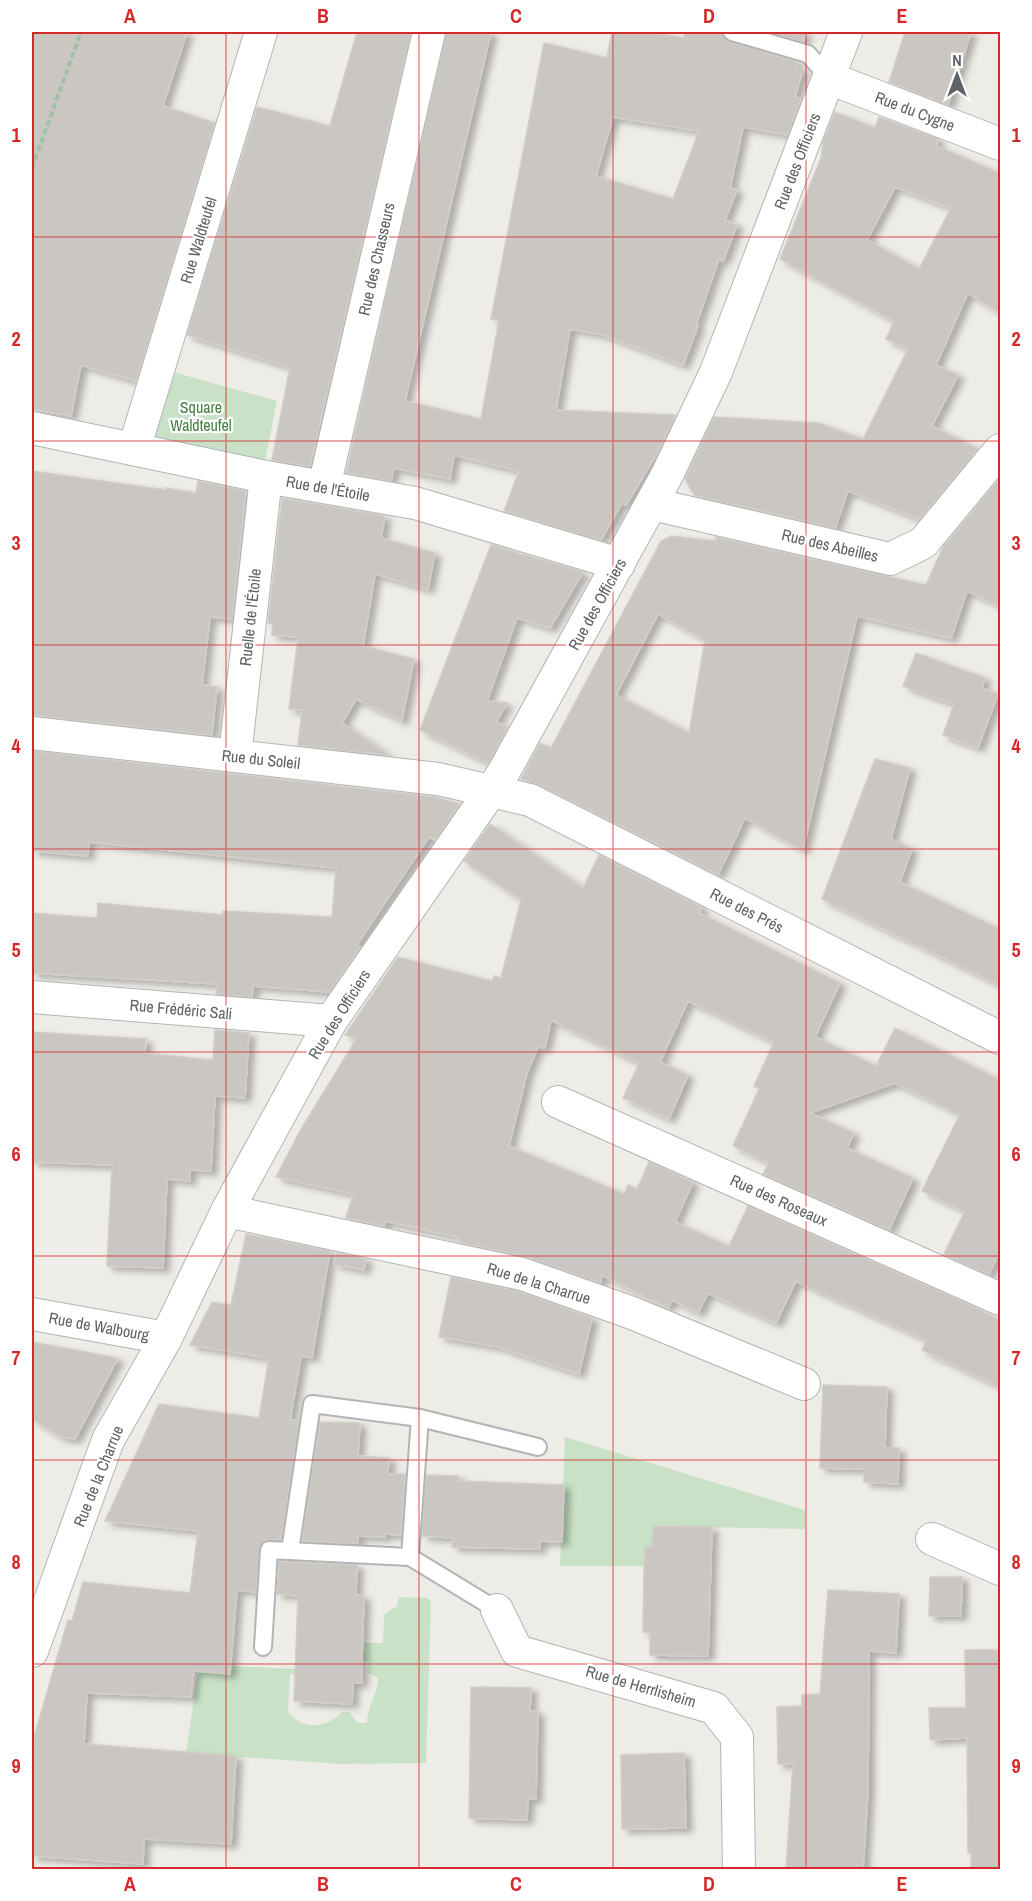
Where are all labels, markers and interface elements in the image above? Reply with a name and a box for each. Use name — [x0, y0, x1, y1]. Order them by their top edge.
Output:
text: A — [124, 2, 136, 29]
text: B — [317, 2, 329, 29]
text: C — [510, 2, 522, 29]
text: D — [703, 2, 715, 29]
text: E — [897, 2, 908, 29]
north arrow — [927, 45, 987, 105]
text: N — [952, 49, 962, 71]
street label: Rue du Cygne — [872, 86, 958, 136]
street label: Rue des Officiers — [768, 110, 826, 212]
text: 1 — [11, 121, 21, 148]
text: 1 — [1011, 121, 1021, 148]
street label: Rue Waldteufel — [174, 194, 222, 286]
street label: Rue des Chasseurs — [352, 200, 400, 318]
text: 2 — [11, 325, 21, 352]
text: 2 — [1011, 325, 1021, 352]
park label: Square Waldteufel — [170, 396, 232, 436]
street label: Rue de l'Étoile — [284, 470, 372, 506]
street label: Rue des Abeilles — [780, 523, 880, 567]
text: 3 — [11, 529, 21, 556]
text: 3 — [1011, 529, 1021, 556]
street label: Rue des Officiers — [563, 554, 631, 654]
street label: Ruelle de l'Étoile — [234, 567, 266, 667]
text: 4 — [11, 732, 21, 759]
text: 4 — [1011, 732, 1021, 759]
street label: Rue du Soleil — [221, 744, 301, 774]
street label: Rue des Prés — [707, 882, 787, 938]
text: 5 — [11, 936, 21, 963]
text: 5 — [1011, 936, 1021, 963]
street label: Rue des Officiers — [303, 965, 375, 1063]
street label: Rue Frédéric Sali — [129, 994, 233, 1024]
text: 6 — [11, 1140, 21, 1167]
text: 6 — [1011, 1140, 1021, 1167]
street label: Rue des Roseaux — [727, 1169, 832, 1231]
street label: Rue de la Charrue — [485, 1257, 593, 1309]
street label: Rue de Walbourg — [47, 1306, 152, 1346]
text: 7 — [11, 1344, 21, 1371]
text: 7 — [1011, 1344, 1021, 1371]
street label: Rue de la Charrue — [68, 1422, 128, 1530]
text: 8 — [11, 1548, 21, 1575]
text: 8 — [1011, 1548, 1021, 1575]
street label: Rue de Herrlisheim — [583, 1660, 699, 1712]
text: 9 — [11, 1752, 21, 1779]
text: 9 — [1011, 1752, 1021, 1779]
text: A — [124, 1870, 136, 1897]
text: B — [317, 1870, 329, 1897]
text: C — [510, 1870, 522, 1897]
text: D — [703, 1870, 715, 1897]
text: E — [897, 1870, 908, 1897]

